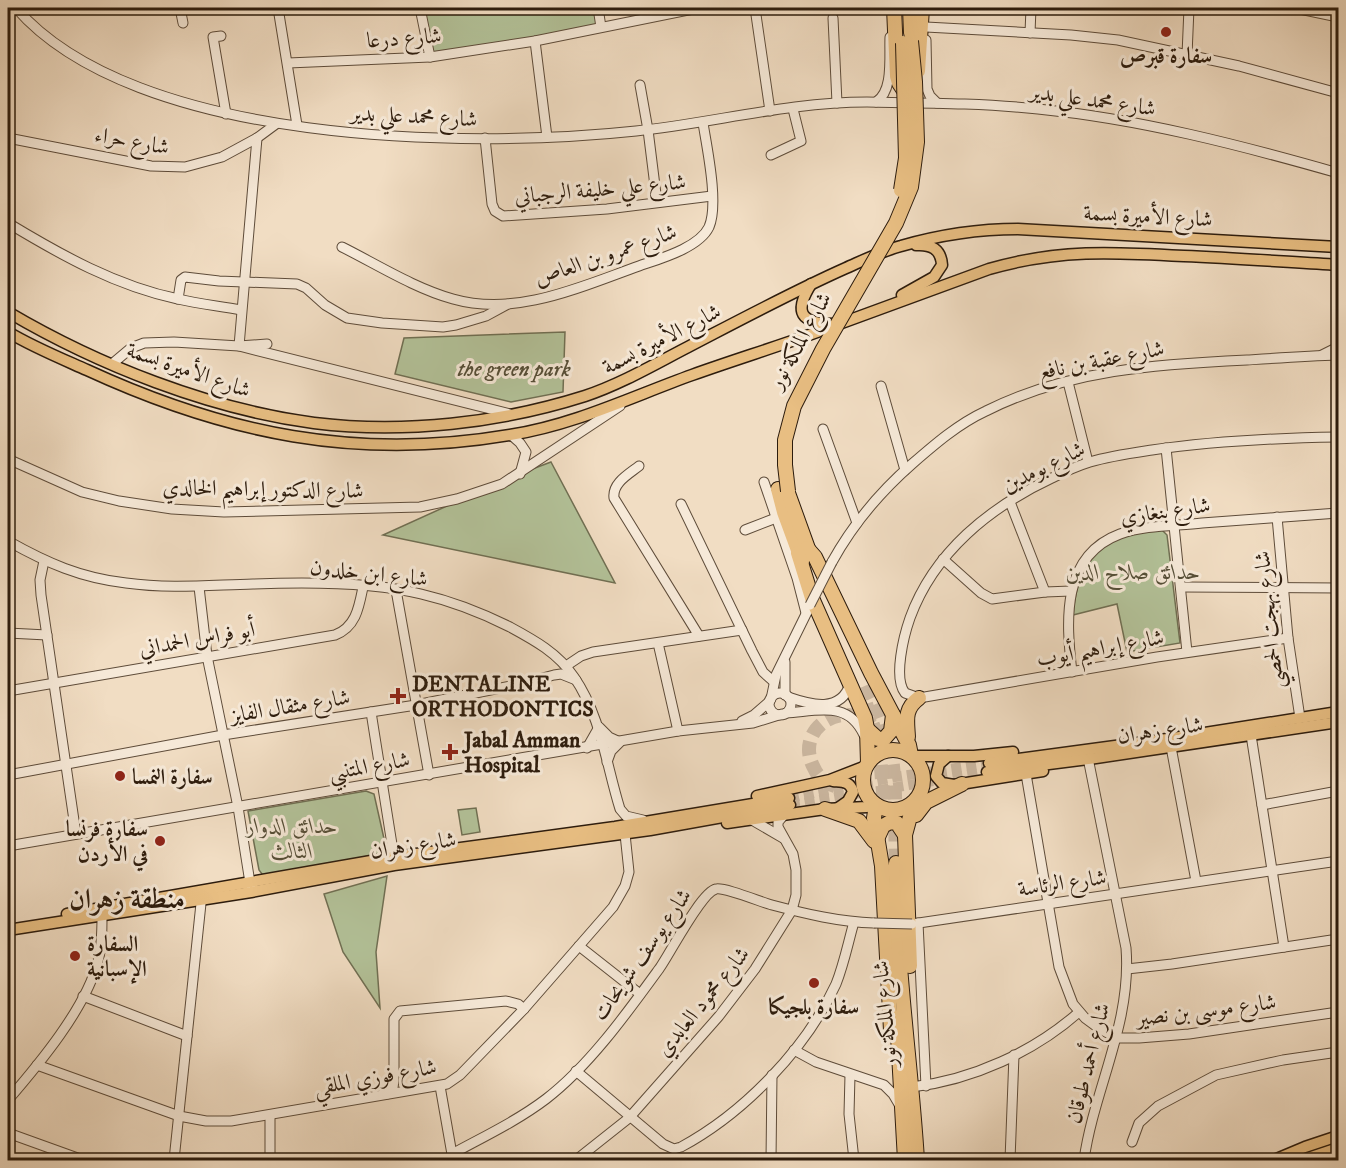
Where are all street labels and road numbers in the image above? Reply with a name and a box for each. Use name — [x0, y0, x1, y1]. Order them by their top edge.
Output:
street label: شارع درعا — [366, 22, 443, 59]
street label: شارع محمد علي بدير — [1025, 78, 1157, 130]
street label: شارع محمد علي بدير — [348, 100, 478, 140]
street label: شارع حراء — [92, 122, 171, 165]
street label: شارع علي خليفة الرجباني — [513, 169, 688, 217]
street label: شارع الأميرة بسمة — [1082, 197, 1213, 237]
street label: شارع عمرو بن العاص — [531, 218, 682, 296]
street label: شارع الملكة نور — [762, 287, 841, 398]
street label: شارع الأميرة بسمة — [597, 295, 727, 384]
street label: شارع الأميرة بسمة — [122, 334, 255, 408]
street label: شارع عقبة بن نافع — [1036, 335, 1168, 391]
street label: شارع بومدين — [998, 436, 1091, 503]
street label: شارع الدكتور إبراهيم الخالدي — [162, 474, 364, 512]
street label: شارع بنغازي — [1118, 492, 1213, 535]
street label: شارع بهجت الحمصي — [1249, 549, 1296, 690]
street label: شارع ابن خلدون — [308, 554, 429, 597]
street label: أبو فراس الحمداني — [137, 613, 259, 667]
street label: شارع إبراهيم أيوب — [1034, 621, 1167, 680]
street label: شارع مثقال الفايز — [227, 684, 353, 734]
street label: شارع زهران — [1115, 711, 1205, 754]
street label: شارع المتنبي — [326, 746, 413, 793]
street label: شارع زهران — [368, 826, 458, 869]
street label: شارع الرئاسة — [1016, 864, 1109, 907]
street label: شارع يوسف شويحات — [587, 883, 701, 1029]
street label: شارع محمود العابدي — [650, 941, 759, 1065]
street label: شارع الملكة نور — [867, 959, 908, 1070]
street label: شارع موسى بن نصير — [1133, 989, 1278, 1037]
street label: شارع أحمد طوقان — [1058, 1000, 1120, 1127]
street label: شارع فوزي الملقي — [312, 1053, 440, 1109]

